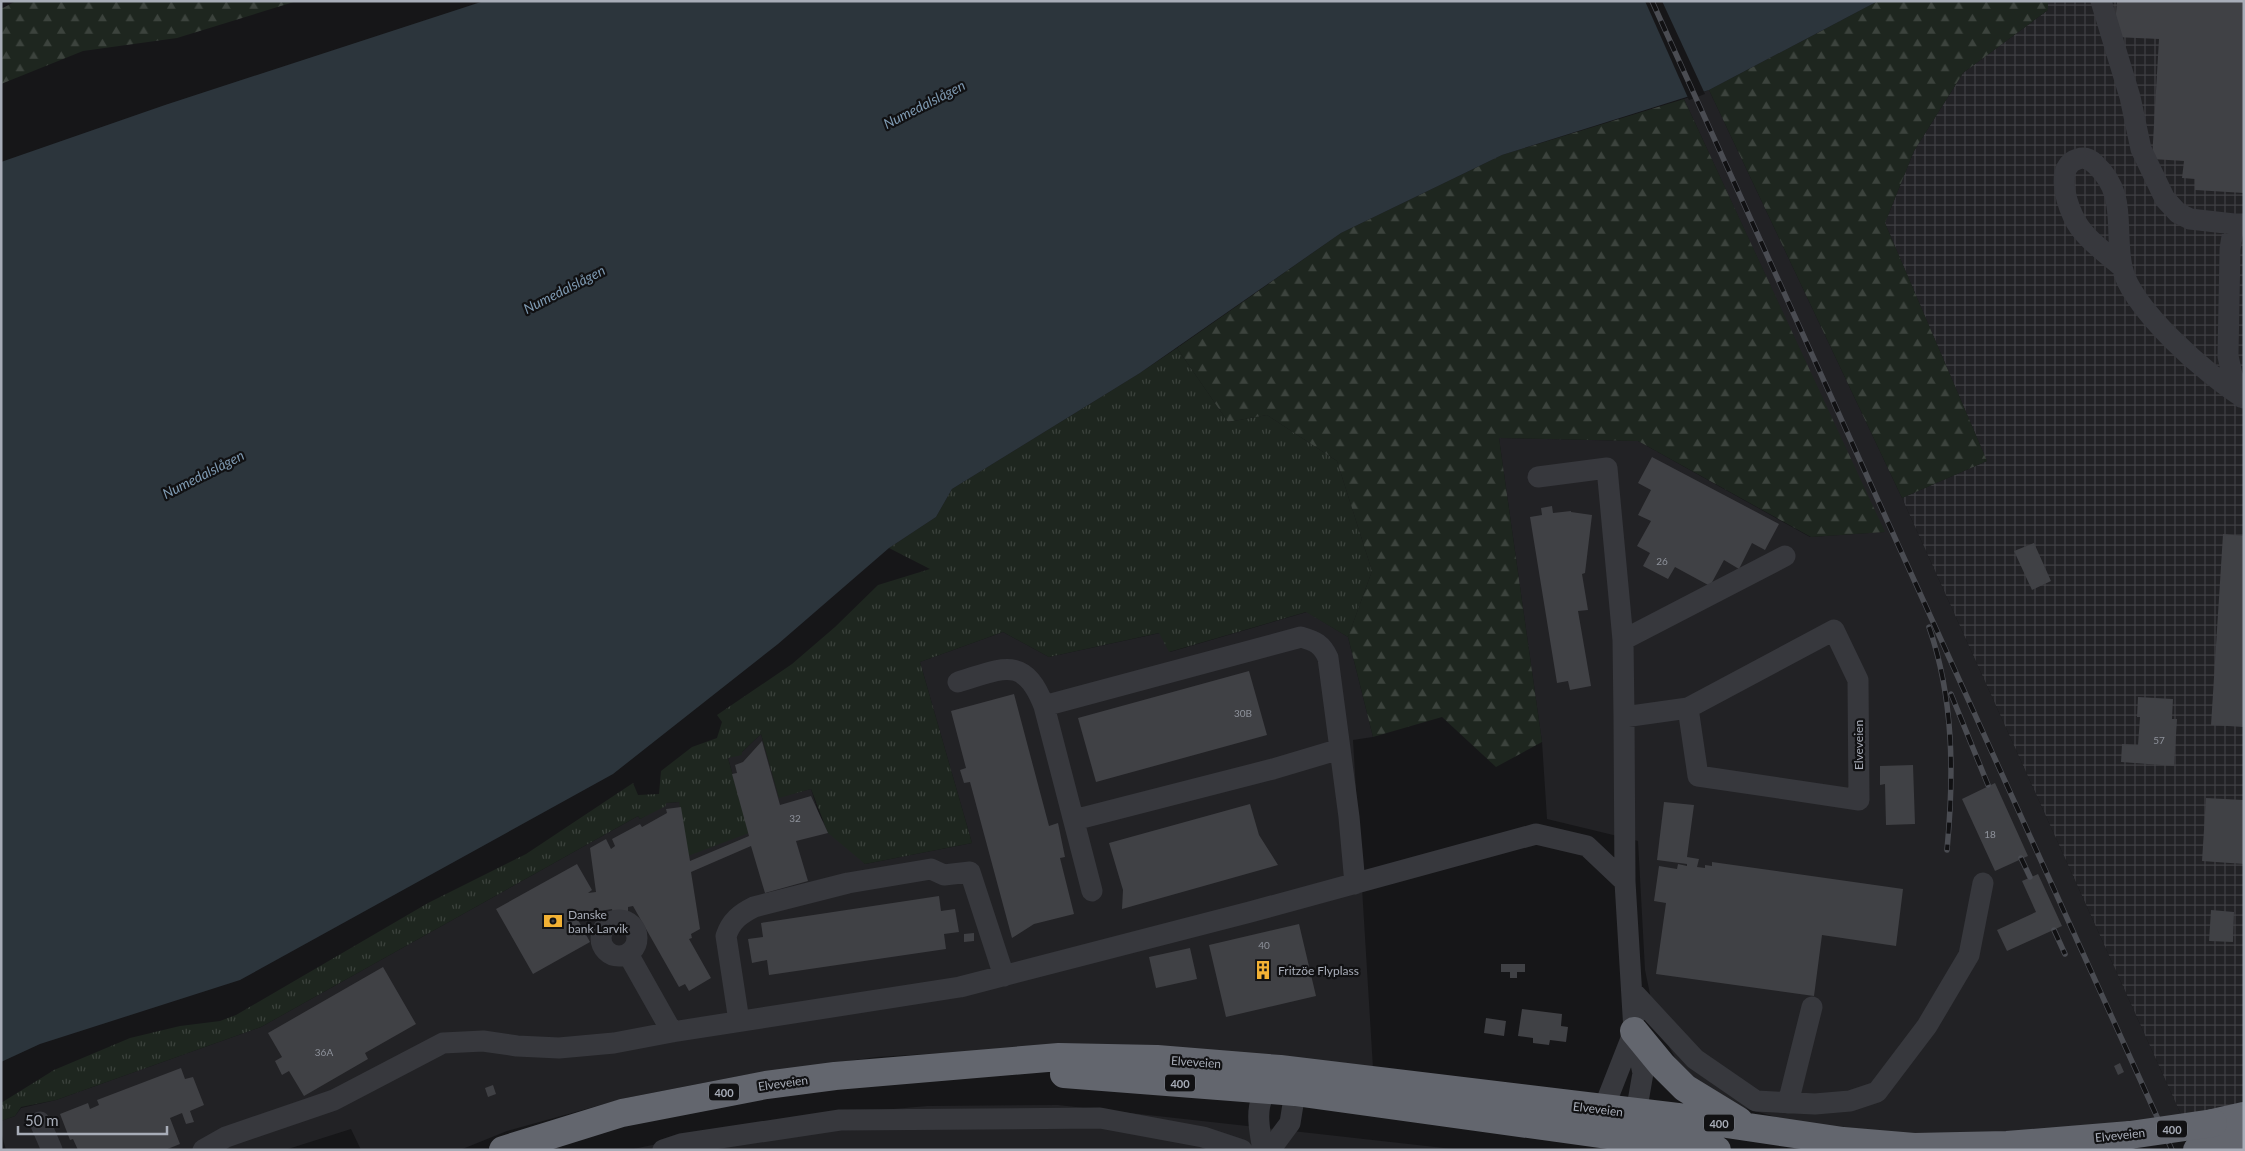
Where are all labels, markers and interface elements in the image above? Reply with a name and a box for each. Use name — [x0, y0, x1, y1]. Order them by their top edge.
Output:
water label: Numedalslågen — [880, 76, 968, 132]
water label: Numedalslågen — [520, 261, 608, 317]
water label: Numedalslågen — [159, 446, 247, 502]
house number: 26 — [1656, 555, 1668, 567]
house number: 30B — [1234, 707, 1252, 719]
street label: Elveveien — [1851, 720, 1866, 770]
house number: 57 — [2153, 734, 2165, 746]
house number: 32 — [789, 812, 801, 824]
house number: 18 — [1984, 828, 1996, 840]
place label: Danske bank Larvik — [568, 907, 629, 936]
bank icon: Danske bank Larvik — [542, 910, 564, 932]
house number: 40 — [1258, 939, 1270, 951]
building icon: Fritzöe Flyplass — [1252, 959, 1274, 981]
place label: Fritzöe Flyplass — [1278, 963, 1359, 978]
house number: 36A — [315, 1046, 333, 1058]
street label: Elveveien — [1170, 1053, 1222, 1071]
street label: Elveveien — [757, 1072, 809, 1094]
road number: 400 — [1165, 1074, 1195, 1092]
road number: 400 — [709, 1084, 739, 1100]
street label: Elveveien — [1572, 1098, 1624, 1120]
scale bar — [18, 1104, 166, 1136]
text: 50 m — [25, 1111, 59, 1129]
road number: 400 — [1704, 1114, 1734, 1132]
road number: 400 — [2157, 1120, 2187, 1138]
street label: Elveveien — [2094, 1125, 2146, 1145]

